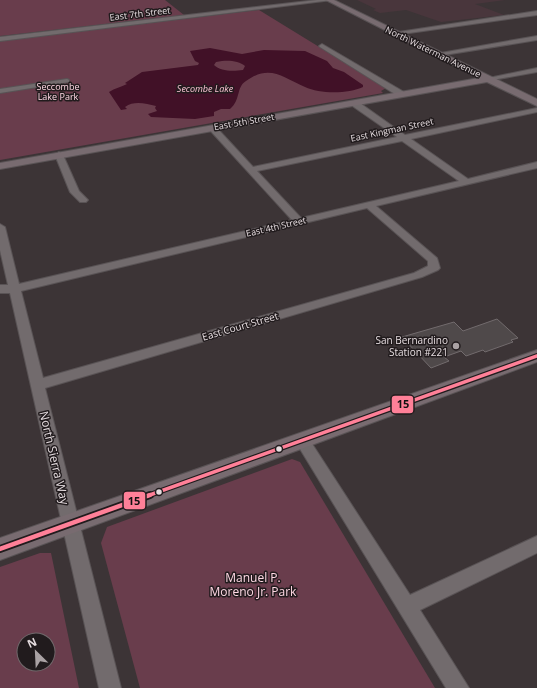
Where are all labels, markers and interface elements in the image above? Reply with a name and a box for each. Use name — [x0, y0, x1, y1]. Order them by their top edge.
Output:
street label: East 7th Street — [109, 3, 171, 24]
street label: North Waterman Avenue — [383, 23, 483, 80]
park label: Seccombe Lake Park — [37, 80, 79, 103]
water label: Secombe Lake — [177, 82, 234, 95]
street label: East 5th Street — [213, 110, 275, 133]
street label: East Kingman Street — [349, 114, 435, 145]
street label: East 4th Street — [245, 213, 307, 240]
street label: East Court Street — [200, 308, 280, 344]
place label: San Bernardino Station #221 — [376, 333, 448, 359]
marker: San Bernardino Station #221 — [451, 341, 461, 351]
line badge: 15 — [391, 395, 414, 414]
text: 15 — [397, 396, 409, 411]
street label: North Sierra Way — [35, 409, 74, 507]
unlabelled marker — [274, 444, 284, 454]
unlabelled marker — [154, 487, 164, 497]
line badge: 15 — [123, 491, 146, 510]
text: 15 — [128, 493, 140, 508]
park label: Manuel P. Moreno Jr. Park — [210, 569, 297, 600]
north arrow — [16, 632, 56, 672]
text: N — [25, 634, 39, 651]

